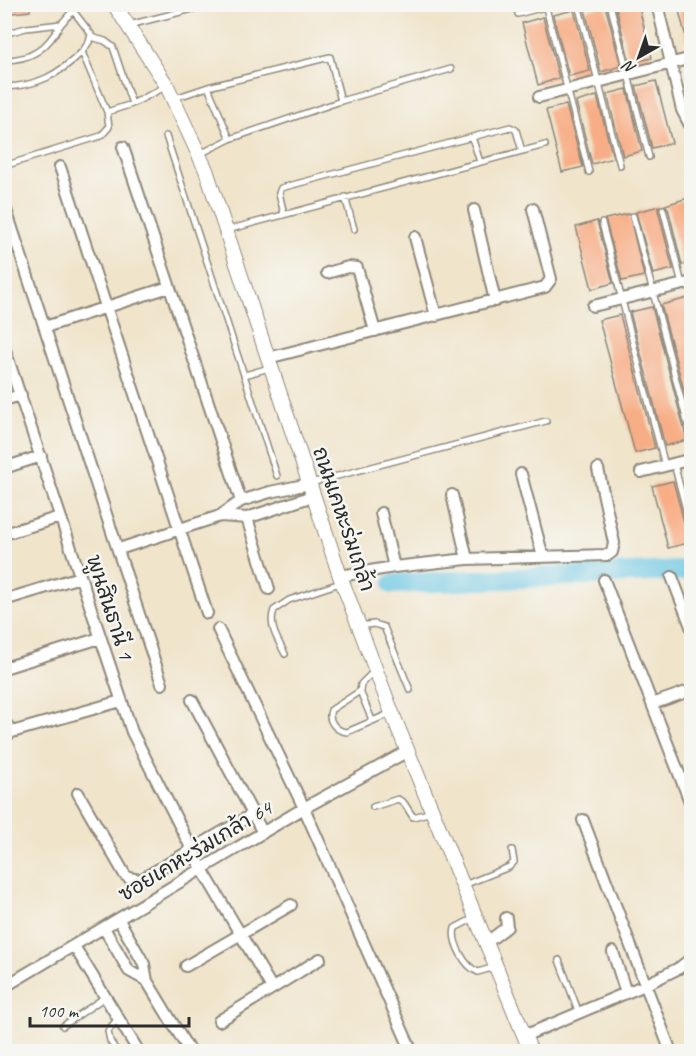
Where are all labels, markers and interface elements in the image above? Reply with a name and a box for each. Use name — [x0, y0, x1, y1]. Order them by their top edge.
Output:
north arrow — [609, 27, 669, 87]
text: N — [617, 55, 640, 79]
street label: ถนนเคหะร่มเกล้า — [307, 443, 381, 595]
street label: พูนสินธานี 1 — [78, 551, 140, 665]
street label: ซอยเคหะร่มเกล้า 64 — [114, 794, 279, 907]
scale bar — [30, 990, 189, 1028]
text: 100 m — [39, 1000, 80, 1022]

